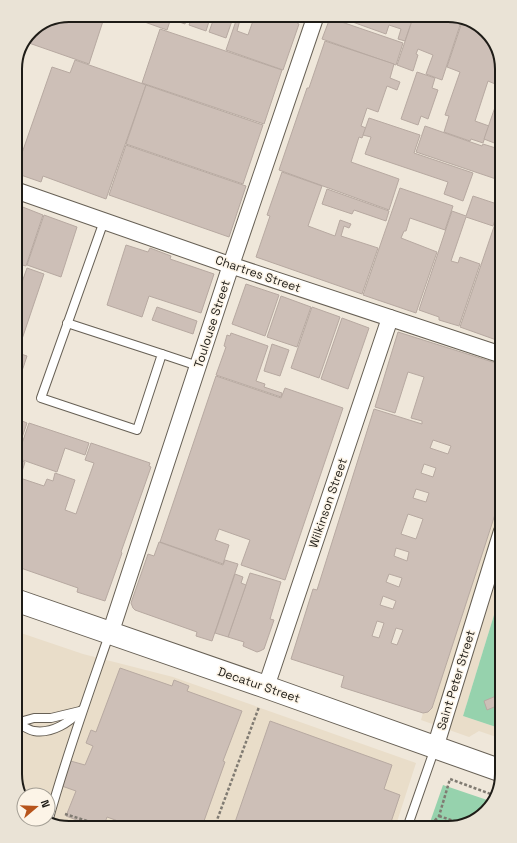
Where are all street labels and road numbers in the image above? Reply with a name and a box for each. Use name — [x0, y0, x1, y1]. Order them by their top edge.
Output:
street label: Chartres Street — [213, 252, 303, 296]
street label: Toulouse Street — [190, 278, 234, 370]
street label: Wilkinson Street — [305, 456, 351, 550]
street label: Saint Peter Street — [433, 628, 479, 732]
street label: Decatur Street — [216, 663, 302, 707]

